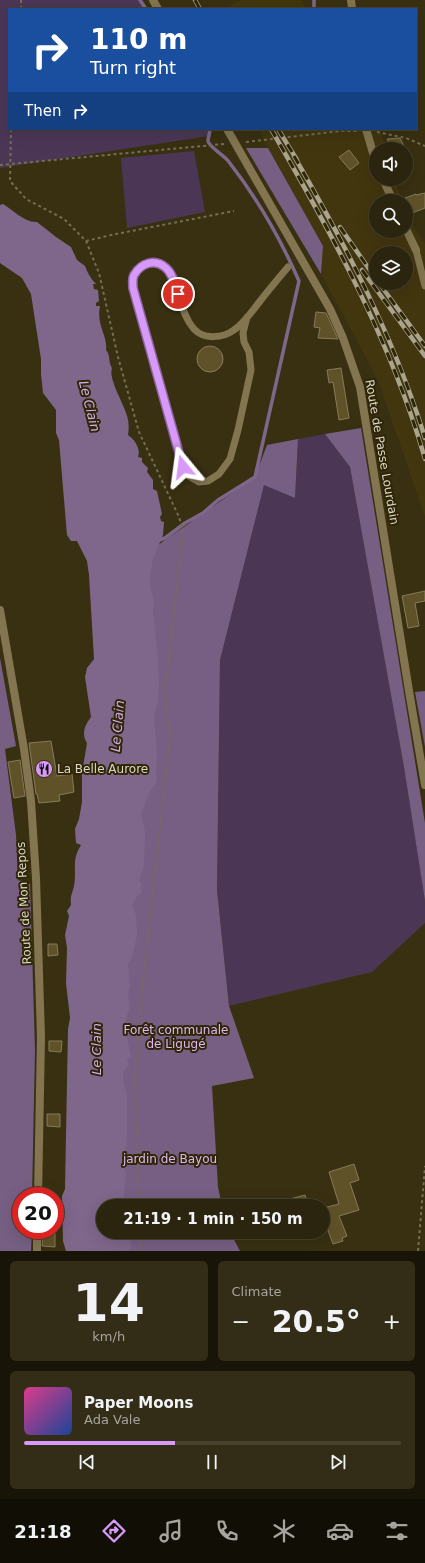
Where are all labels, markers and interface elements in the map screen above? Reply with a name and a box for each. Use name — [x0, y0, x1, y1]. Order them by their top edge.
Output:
text: 110 m — [90, 23, 187, 56]
icon: right — [24, 24, 76, 76]
text: Turn right — [90, 57, 176, 78]
icon: right — [69, 100, 91, 122]
text: Then — [24, 102, 61, 120]
map controls — [369, 142, 413, 290]
button: sound — [369, 142, 413, 186]
button: search — [369, 194, 413, 238]
button: layers — [369, 246, 413, 290]
pin — [161, 277, 195, 311]
icon: arrive — [167, 283, 189, 305]
street label: Route de Passe Lourdain — [362, 378, 402, 526]
water label: Le Clain — [76, 379, 103, 433]
position arrow — [162, 446, 204, 488]
water label: Le Clain — [108, 700, 127, 753]
restaurant icon: La Belle Aurore — [34, 759, 54, 779]
place label: La Belle Aurore — [57, 762, 148, 776]
street label: Route de Mon Repos — [14, 841, 34, 965]
water label: Le Clain — [89, 1023, 104, 1075]
park label: Forêt communale de Ligugé — [124, 1023, 229, 1051]
park label: jardin de Bayou — [122, 1152, 217, 1166]
speed limit sign: 20 — [12, 1187, 64, 1239]
text: 21:19 · 1 min · 150 m — [123, 1210, 303, 1228]
text: 14 — [73, 1273, 145, 1333]
text: Climate — [232, 1284, 282, 1299]
text: 20.5° — [272, 1304, 361, 1339]
text: − — [232, 1309, 250, 1334]
text: + — [383, 1309, 401, 1334]
text: km/h — [92, 1329, 125, 1344]
text: Paper Moons — [84, 1394, 193, 1412]
text: Ada Vale — [84, 1412, 140, 1427]
icon: previous — [76, 1451, 98, 1473]
icon: pause — [201, 1451, 223, 1473]
icon: next — [327, 1451, 349, 1473]
icon: directions — [100, 1517, 128, 1545]
icon: music — [157, 1517, 185, 1545]
icon: phone — [213, 1517, 241, 1545]
icon: climate — [270, 1517, 298, 1545]
icon: car — [326, 1517, 354, 1545]
icon: filters — [383, 1517, 411, 1545]
text: 21:18 — [14, 1521, 72, 1542]

